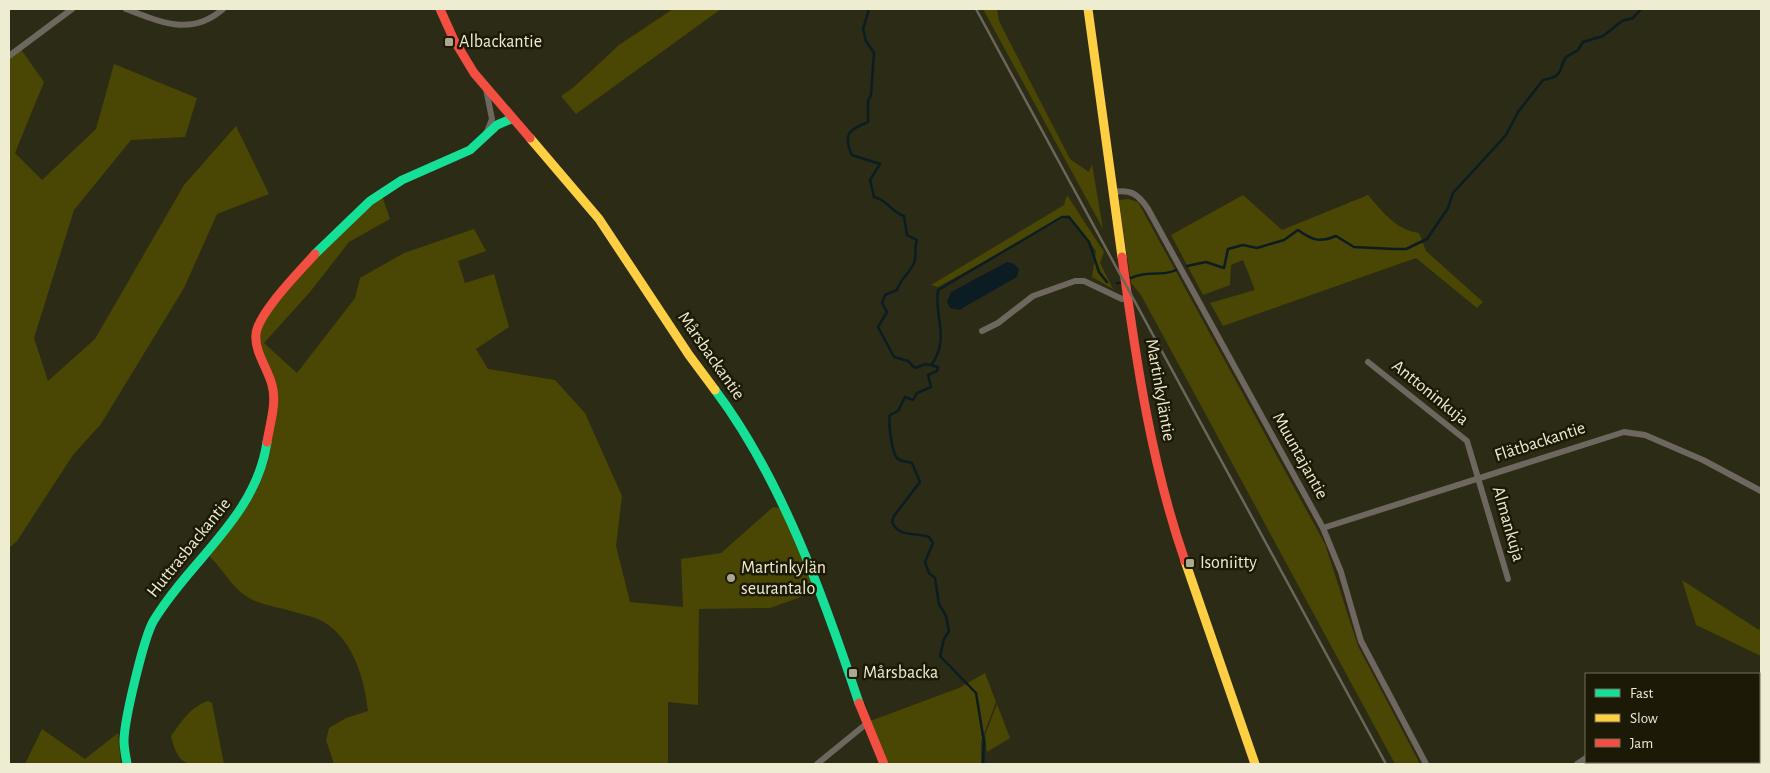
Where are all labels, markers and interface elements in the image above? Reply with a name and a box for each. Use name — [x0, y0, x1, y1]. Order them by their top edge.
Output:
place label: Albackantie — [459, 33, 542, 51]
marker: Albackantie — [443, 36, 455, 48]
street label: Mårsbackantie — [674, 309, 748, 403]
street label: Martinkyläntie — [1142, 337, 1178, 443]
street label: Anttoninkuja — [1388, 357, 1472, 429]
street label: Muuntajantie — [1269, 410, 1331, 502]
street label: Flätbackantie — [1492, 419, 1588, 465]
street label: Almankuja — [1489, 484, 1527, 564]
street label: Huttrasbackantie — [144, 495, 234, 601]
place label: Isoniitty — [1200, 554, 1257, 572]
marker: Isoniitty — [1184, 557, 1196, 569]
place label: Martinkylän seurantalo — [741, 559, 826, 598]
marker: Martinkylän seurantalo — [725, 572, 737, 584]
place label: Mårsbacka — [863, 664, 938, 682]
marker: Mårsbacka — [847, 667, 859, 679]
legend — [1585, 673, 1760, 763]
text: Fast — [1630, 686, 1654, 701]
text: Slow — [1630, 711, 1658, 726]
text: Jam — [1630, 736, 1653, 751]

